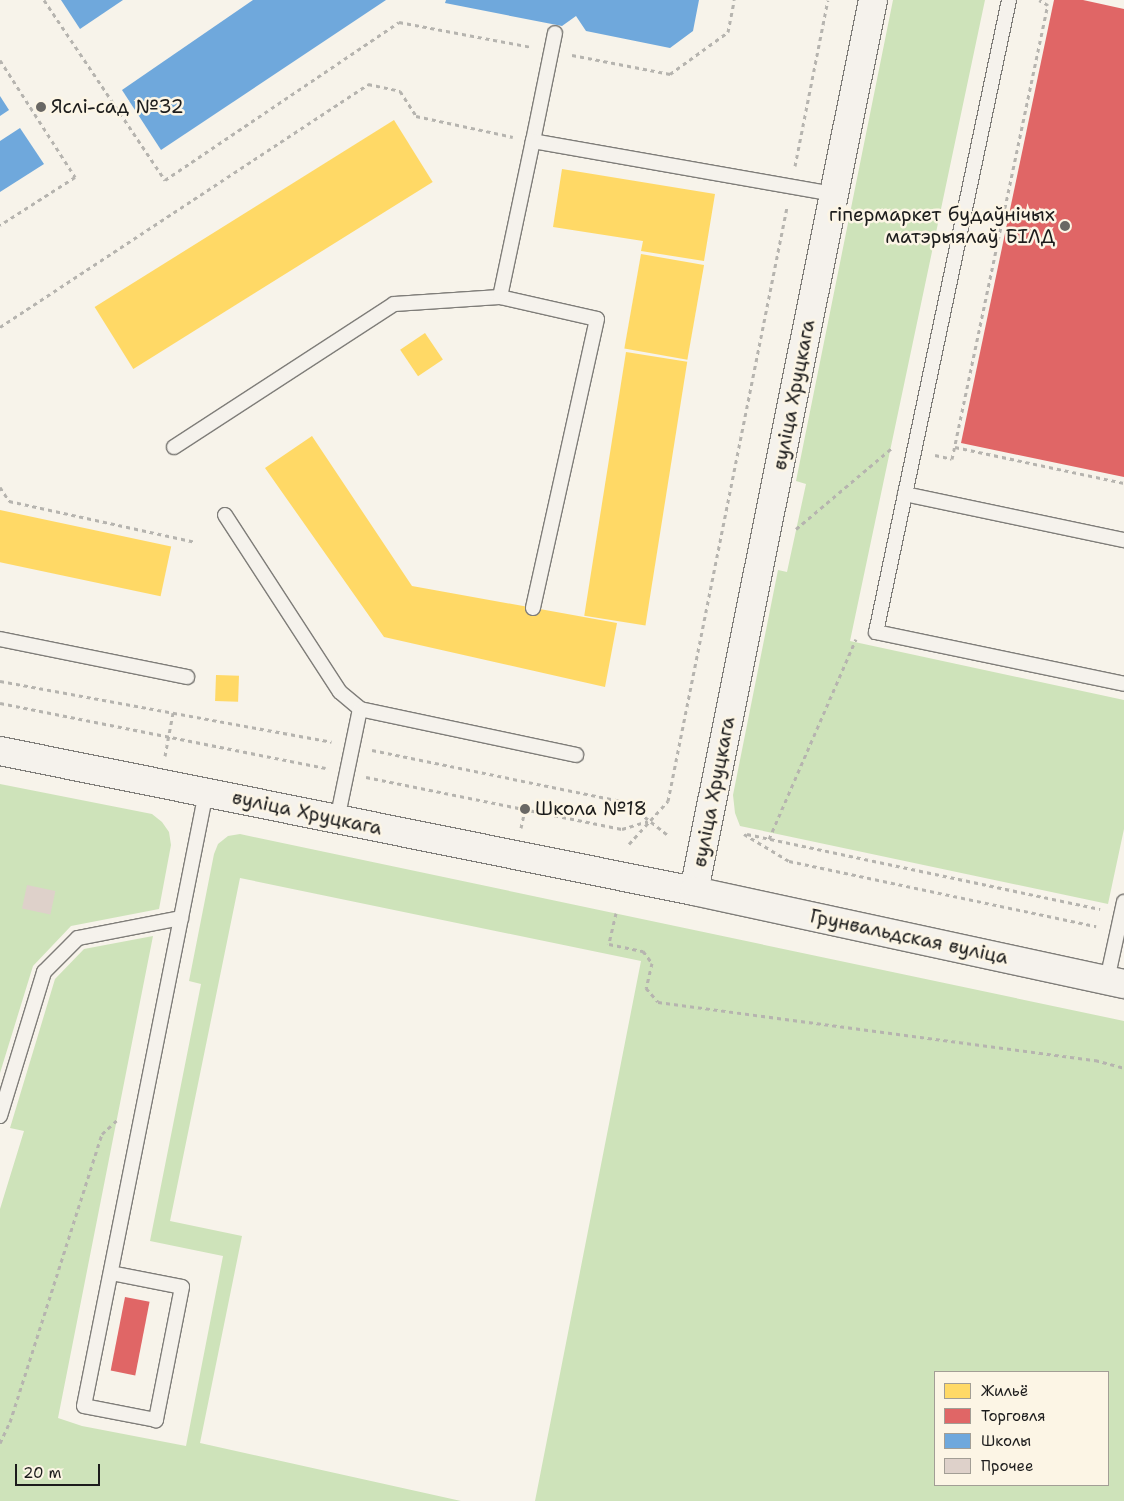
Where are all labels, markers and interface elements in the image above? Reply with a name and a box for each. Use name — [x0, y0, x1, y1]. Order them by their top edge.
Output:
place label: Яслі-сад №32 — [51, 96, 184, 118]
marker: Яслі-сад №32 — [35, 101, 47, 113]
place label: гіпермаркет будаўнічых матэрыялаў БІЛД — [829, 204, 1055, 248]
marker: гіпермаркет будаўнічых матэрыялаў БІЛД — [1059, 220, 1071, 232]
street label: вуліца Хруцкага — [768, 318, 820, 472]
street label: вуліца Хруцкага — [688, 715, 740, 869]
street label: вуліца Хруцкага — [230, 786, 384, 840]
place label: Школа №18 — [535, 798, 647, 820]
marker: Школа №18 — [519, 803, 531, 815]
street label: Грунвальдская вуліца — [808, 905, 1010, 969]
legend — [934, 1371, 1109, 1486]
text: Жильё — [981, 1381, 1028, 1401]
text: Торговля — [981, 1406, 1046, 1426]
text: Школы — [981, 1431, 1031, 1451]
scale bar — [18, 1454, 102, 1486]
text: Прочее — [981, 1456, 1033, 1476]
text: 20 m — [23, 1463, 62, 1483]

